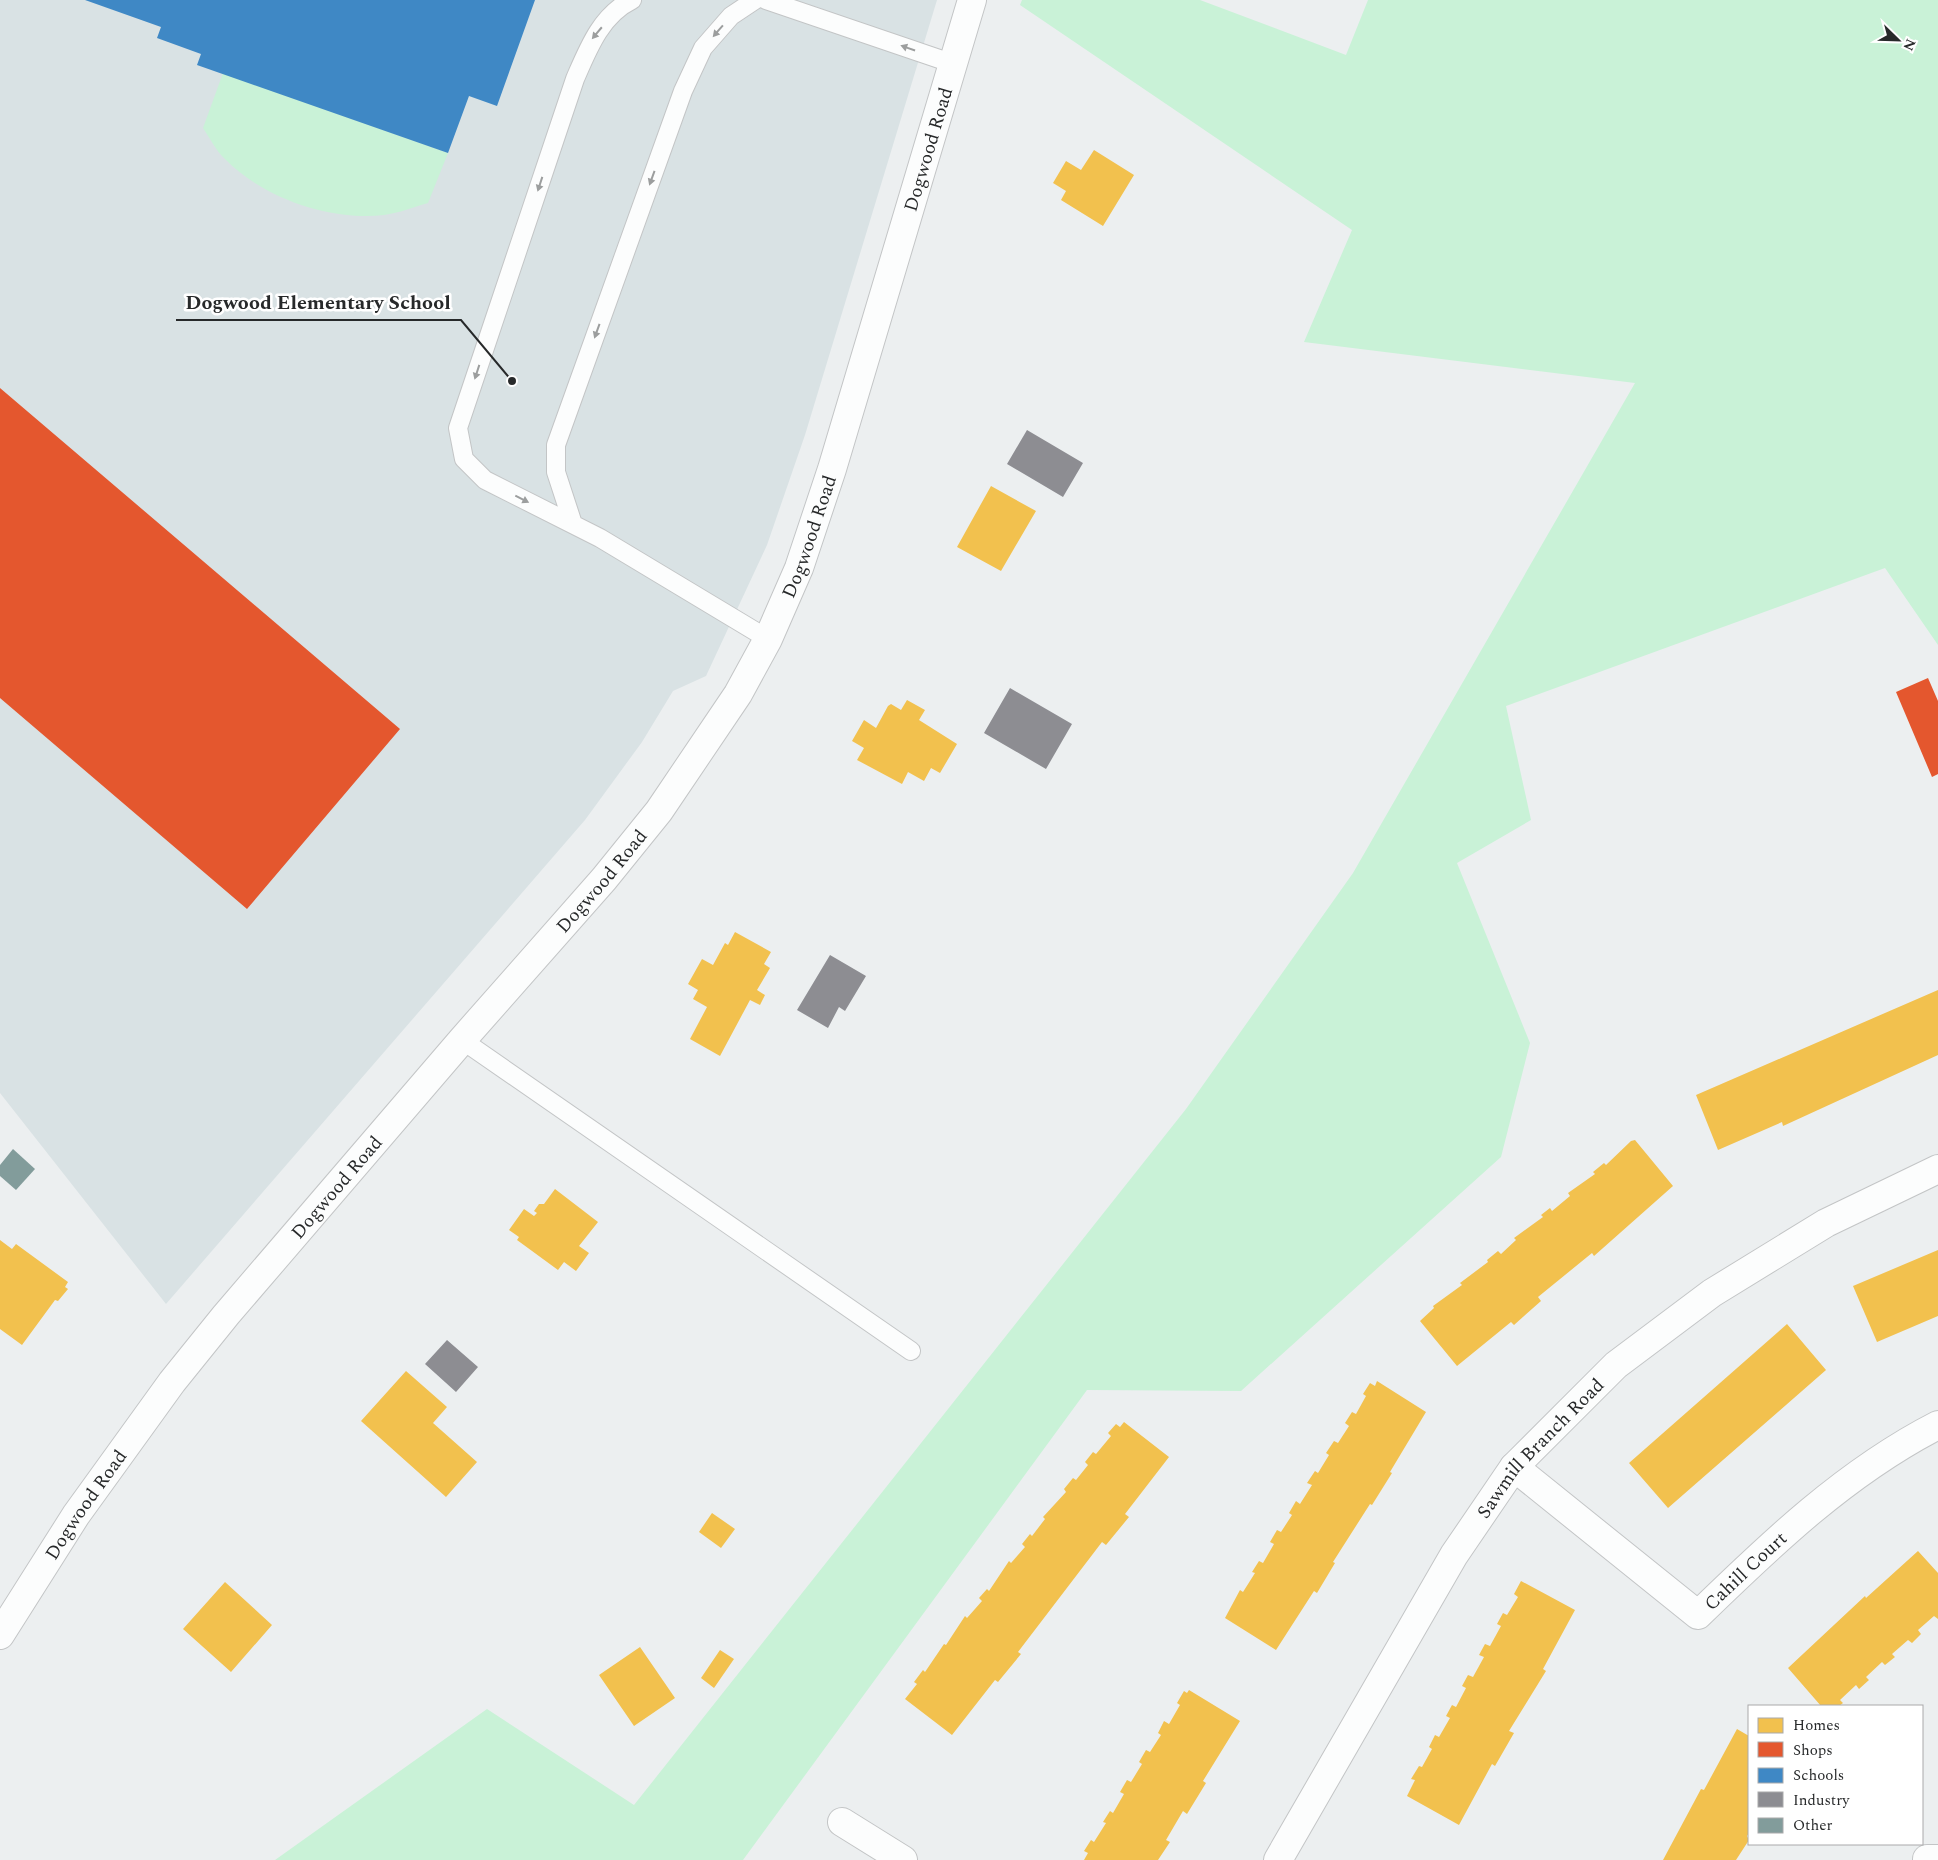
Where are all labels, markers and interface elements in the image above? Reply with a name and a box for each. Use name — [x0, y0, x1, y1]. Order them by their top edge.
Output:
north arrow — [1873, 15, 1923, 65]
one-way arrow — [712, 24, 723, 37]
one-way arrow — [592, 26, 603, 39]
text: N — [1898, 36, 1921, 54]
one-way arrow — [900, 44, 915, 52]
street label: Dogwood Road — [897, 84, 961, 215]
one-way arrow — [648, 171, 656, 186]
one-way arrow — [536, 177, 543, 192]
callout: Dogwood Elementary School — [176, 285, 461, 320]
text: Dogwood Elementary School — [185, 288, 451, 318]
one-way arrow — [593, 324, 601, 339]
one-way arrow — [473, 364, 480, 379]
street label: Dogwood Road — [775, 471, 845, 603]
one-way arrow — [515, 495, 529, 503]
street label: Dogwood Road — [550, 823, 655, 940]
street label: Dogwood Road — [284, 1130, 390, 1246]
street label: Sawmill Branch Road — [1470, 1372, 1611, 1525]
street label: Dogwood Road — [38, 1444, 135, 1566]
street label: Cahill Court — [1698, 1525, 1794, 1618]
legend — [1748, 1705, 1923, 1845]
text: Homes — [1793, 1714, 1840, 1737]
text: Shops — [1793, 1739, 1833, 1762]
text: Schools — [1793, 1764, 1844, 1787]
text: Industry — [1793, 1789, 1850, 1812]
text: Other — [1793, 1814, 1832, 1837]

